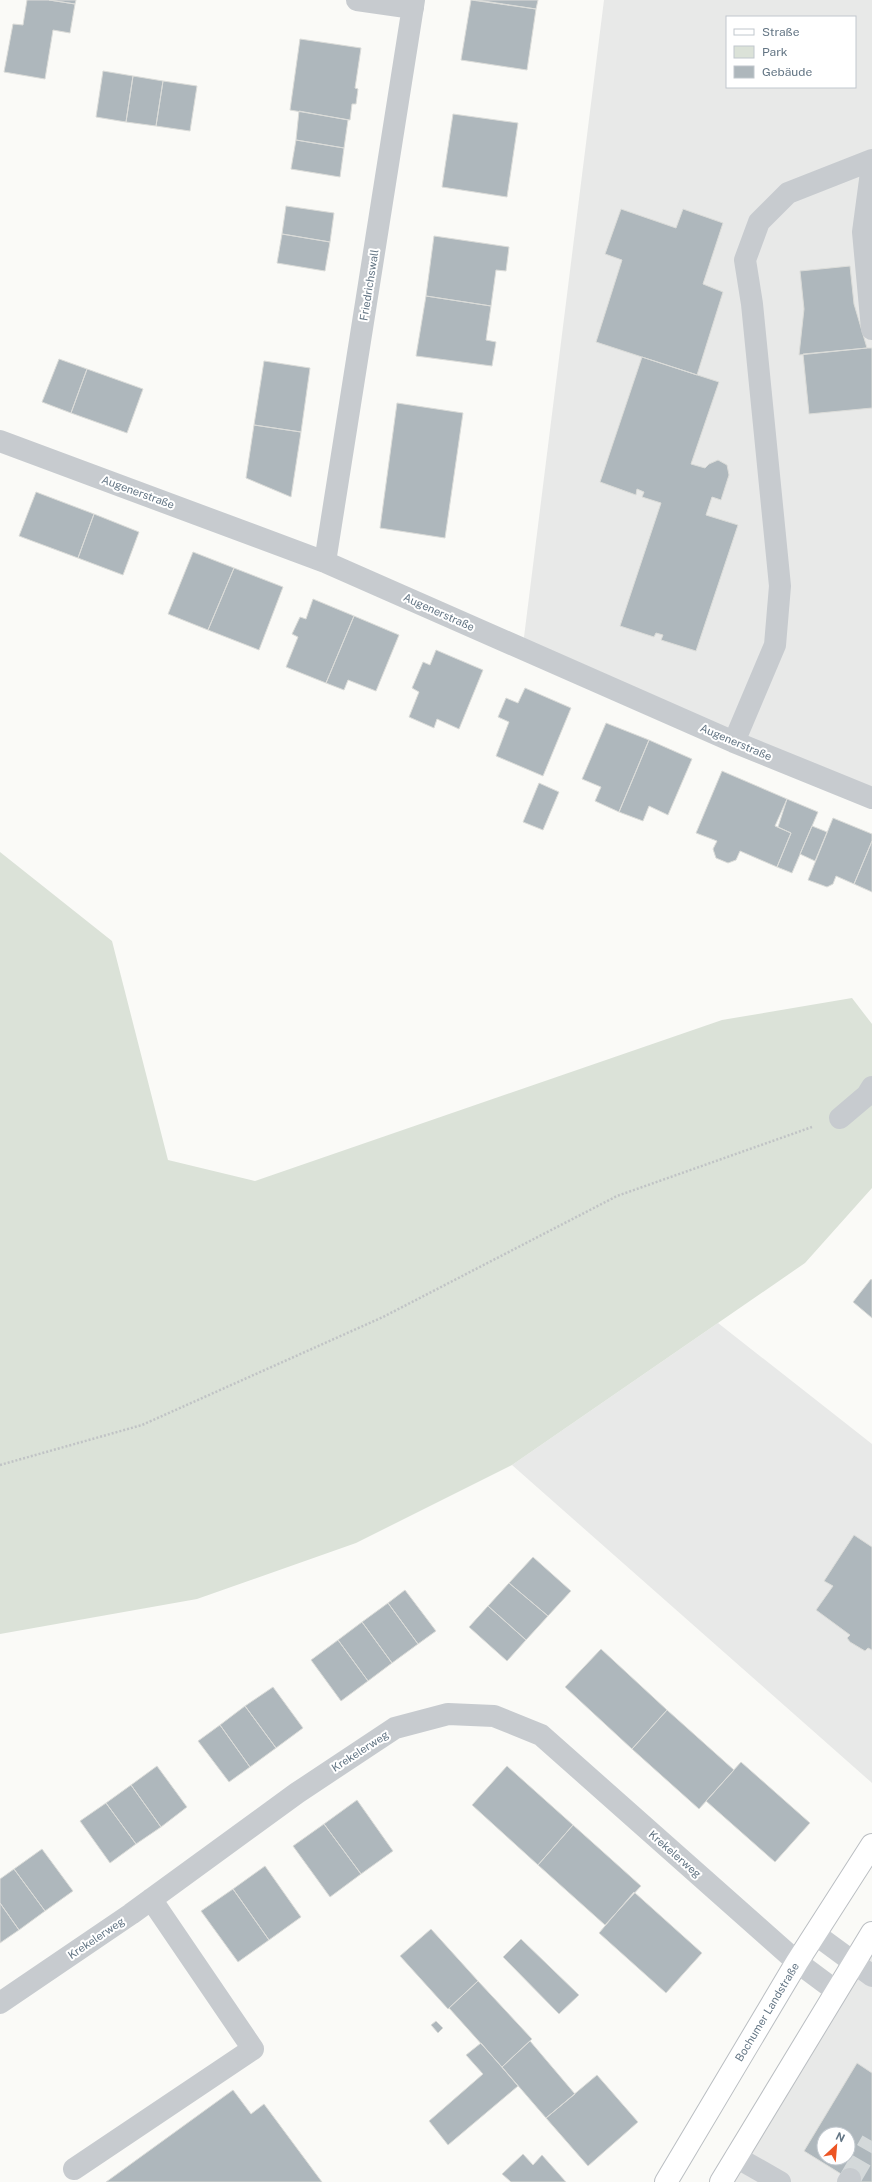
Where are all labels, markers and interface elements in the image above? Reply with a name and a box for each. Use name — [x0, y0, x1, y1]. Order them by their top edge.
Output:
legend — [726, 16, 856, 88]
text: Straße — [762, 25, 800, 39]
text: Park — [762, 45, 788, 59]
text: Gebäude — [762, 65, 812, 79]
street label: Friedrichswall — [357, 248, 381, 322]
street label: Augenerstraße — [100, 473, 176, 511]
street label: Augenerstraße — [402, 591, 476, 633]
street label: Augenerstraße — [698, 722, 774, 762]
street label: Krekelerweg — [329, 1728, 391, 1774]
street label: Krekelerweg — [646, 1828, 704, 1880]
street label: Krekelerweg — [66, 1915, 127, 1961]
street label: Bochumer Landstraße — [733, 1961, 801, 2063]
north arrow — [816, 2126, 856, 2166]
text: N — [834, 2130, 847, 2144]

